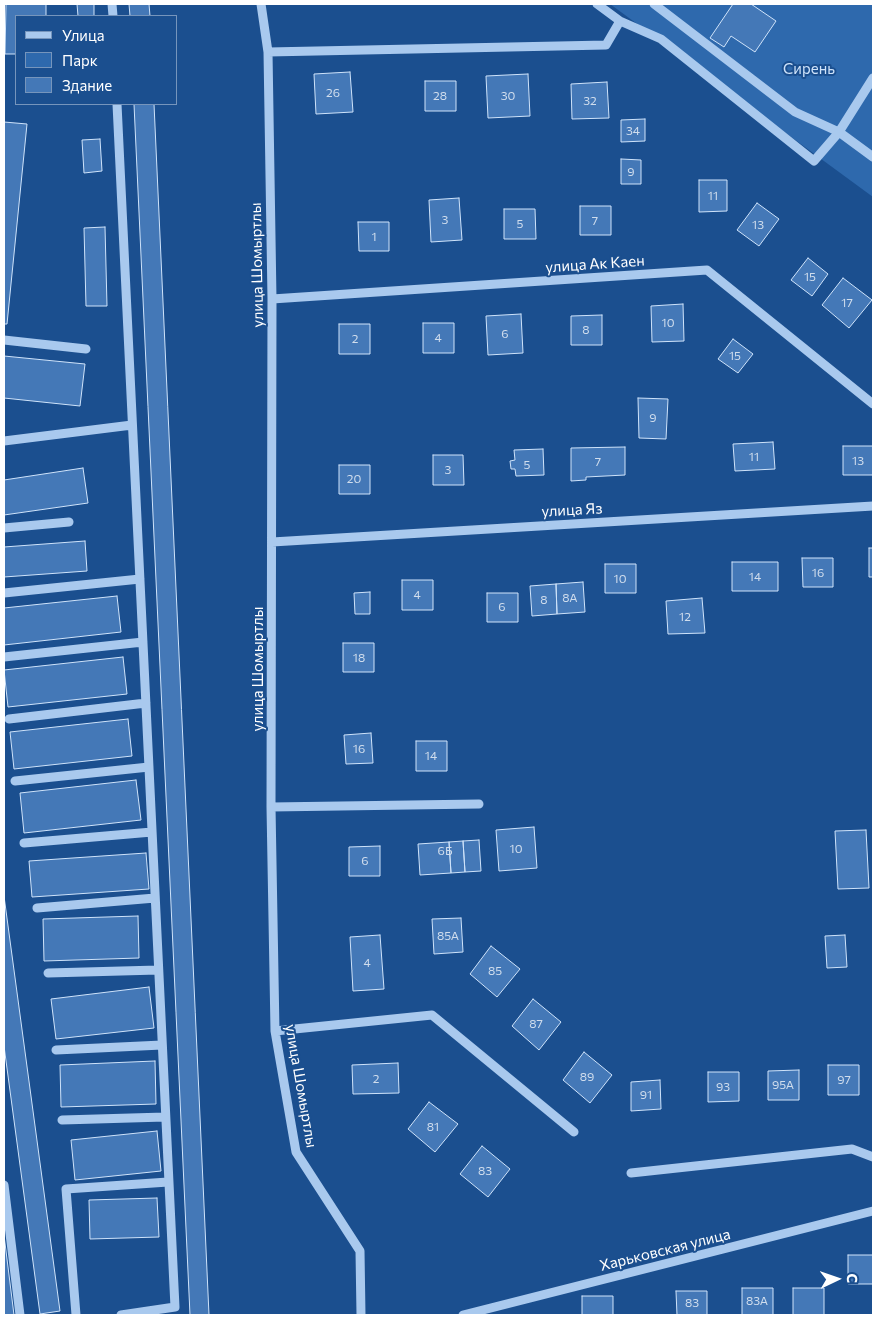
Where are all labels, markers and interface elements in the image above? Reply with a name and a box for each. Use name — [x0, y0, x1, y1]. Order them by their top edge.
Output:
legend — [15, 15, 178, 105]
text: Улица — [62, 26, 104, 44]
text: Парк — [62, 51, 98, 69]
park label: Сирень — [783, 60, 835, 78]
text: Здание — [62, 76, 112, 94]
house number: 26 — [326, 86, 340, 100]
house number: 28 — [433, 89, 447, 103]
house number: 30 — [501, 89, 515, 103]
house number: 32 — [583, 94, 597, 108]
house number: 34 — [626, 124, 640, 138]
house number: 9 — [627, 165, 635, 179]
house number: 11 — [708, 189, 718, 203]
street label: улица Шомыртлы — [247, 202, 267, 328]
house number: 3 — [442, 213, 448, 227]
house number: 7 — [592, 214, 598, 228]
house number: 5 — [517, 217, 523, 231]
house number: 13 — [752, 218, 764, 232]
house number: 1 — [371, 230, 377, 244]
street label: улица Ак Каен — [545, 252, 645, 276]
house number: 15 — [804, 270, 816, 284]
house number: 17 — [841, 296, 853, 310]
house number: 10 — [662, 316, 674, 330]
house number: 8 — [582, 323, 590, 337]
house number: 6 — [501, 327, 509, 341]
house number: 4 — [434, 331, 442, 345]
house number: 2 — [352, 332, 358, 346]
house number: 15 — [729, 349, 741, 363]
house number: 9 — [649, 411, 657, 425]
house number: 11 — [749, 450, 759, 464]
house number: 13 — [852, 454, 864, 468]
house number: 7 — [595, 455, 601, 469]
house number: 5 — [524, 458, 530, 472]
house number: 3 — [445, 463, 451, 477]
house number: 20 — [347, 472, 361, 486]
street label: улица Яз — [541, 499, 603, 521]
house number: 16 — [812, 566, 824, 580]
house number: 14 — [749, 570, 761, 584]
house number: 10 — [614, 572, 626, 586]
house number: 4 — [413, 588, 421, 602]
house number: 8А — [562, 591, 578, 605]
house number: 8 — [540, 593, 548, 607]
house number: 6 — [498, 600, 506, 614]
street label: улица Шомыртлы — [249, 607, 267, 731]
house number: 12 — [679, 610, 691, 624]
house number: 18 — [353, 651, 365, 665]
house number: 16 — [353, 742, 365, 756]
house number: 14 — [425, 749, 437, 763]
house number: 10 — [510, 842, 522, 856]
house number: 6Б — [438, 844, 452, 858]
house number: 6 — [361, 854, 369, 868]
house number: 85А — [437, 929, 459, 943]
house number: 4 — [363, 956, 371, 970]
house number: 85 — [488, 964, 502, 978]
house number: 87 — [529, 1017, 543, 1031]
street label: улица Шомыртлы — [281, 1023, 321, 1149]
house number: 89 — [580, 1070, 594, 1084]
house number: 2 — [373, 1072, 379, 1086]
house number: 97 — [837, 1073, 851, 1087]
house number: 95А — [772, 1078, 794, 1092]
house number: 93 — [716, 1080, 730, 1094]
house number: 91 — [640, 1088, 652, 1102]
house number: 81 — [427, 1120, 439, 1134]
house number: 83 — [478, 1164, 492, 1178]
street label: Харьковская улица — [598, 1225, 732, 1275]
north arrow — [812, 1254, 862, 1304]
text: С — [844, 1273, 861, 1283]
house number: 83А — [746, 1294, 768, 1308]
house number: 83 — [685, 1296, 699, 1310]

